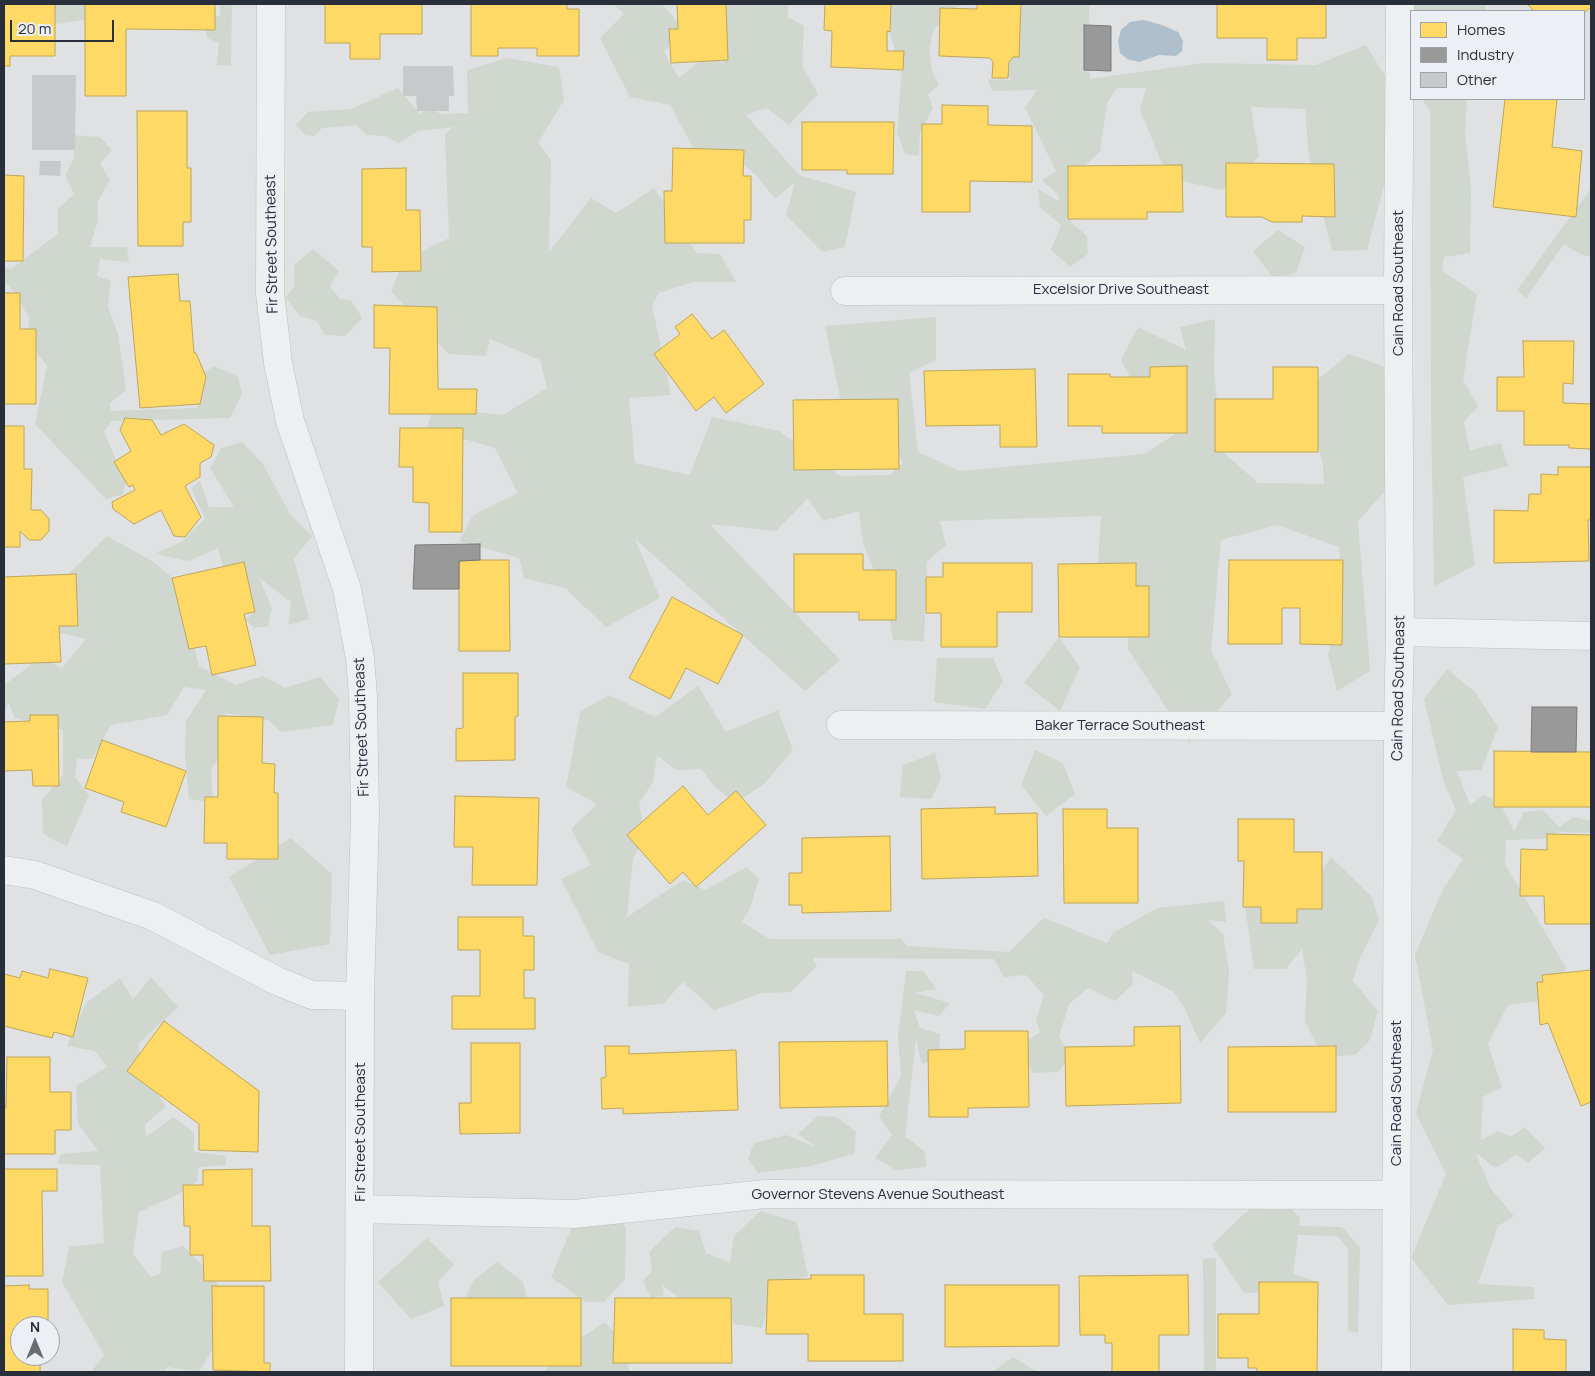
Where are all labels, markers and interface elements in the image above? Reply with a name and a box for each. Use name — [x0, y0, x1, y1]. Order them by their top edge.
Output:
scale bar — [12, 10, 116, 42]
legend — [1410, 10, 1585, 100]
text: 20 m — [18, 18, 51, 39]
text: Homes — [1457, 19, 1505, 40]
text: Industry — [1457, 44, 1514, 65]
text: Other — [1457, 69, 1497, 90]
street label: Fir Street Southeast — [262, 174, 282, 314]
street label: Cain Road Southeast — [1390, 210, 1408, 356]
street label: Excelsior Drive Southeast — [1033, 281, 1209, 299]
street label: Cain Road Southeast — [1389, 615, 1409, 761]
street label: Fir Street Southeast — [351, 657, 373, 797]
street label: Baker Terrace Southeast — [1035, 717, 1205, 735]
street label: Cain Road Southeast — [1388, 1020, 1406, 1166]
street label: Fir Street Southeast — [352, 1062, 370, 1202]
street label: Governor Stevens Avenue Southeast — [752, 1186, 1004, 1204]
north arrow — [10, 1316, 60, 1366]
text: N — [30, 1317, 40, 1336]

